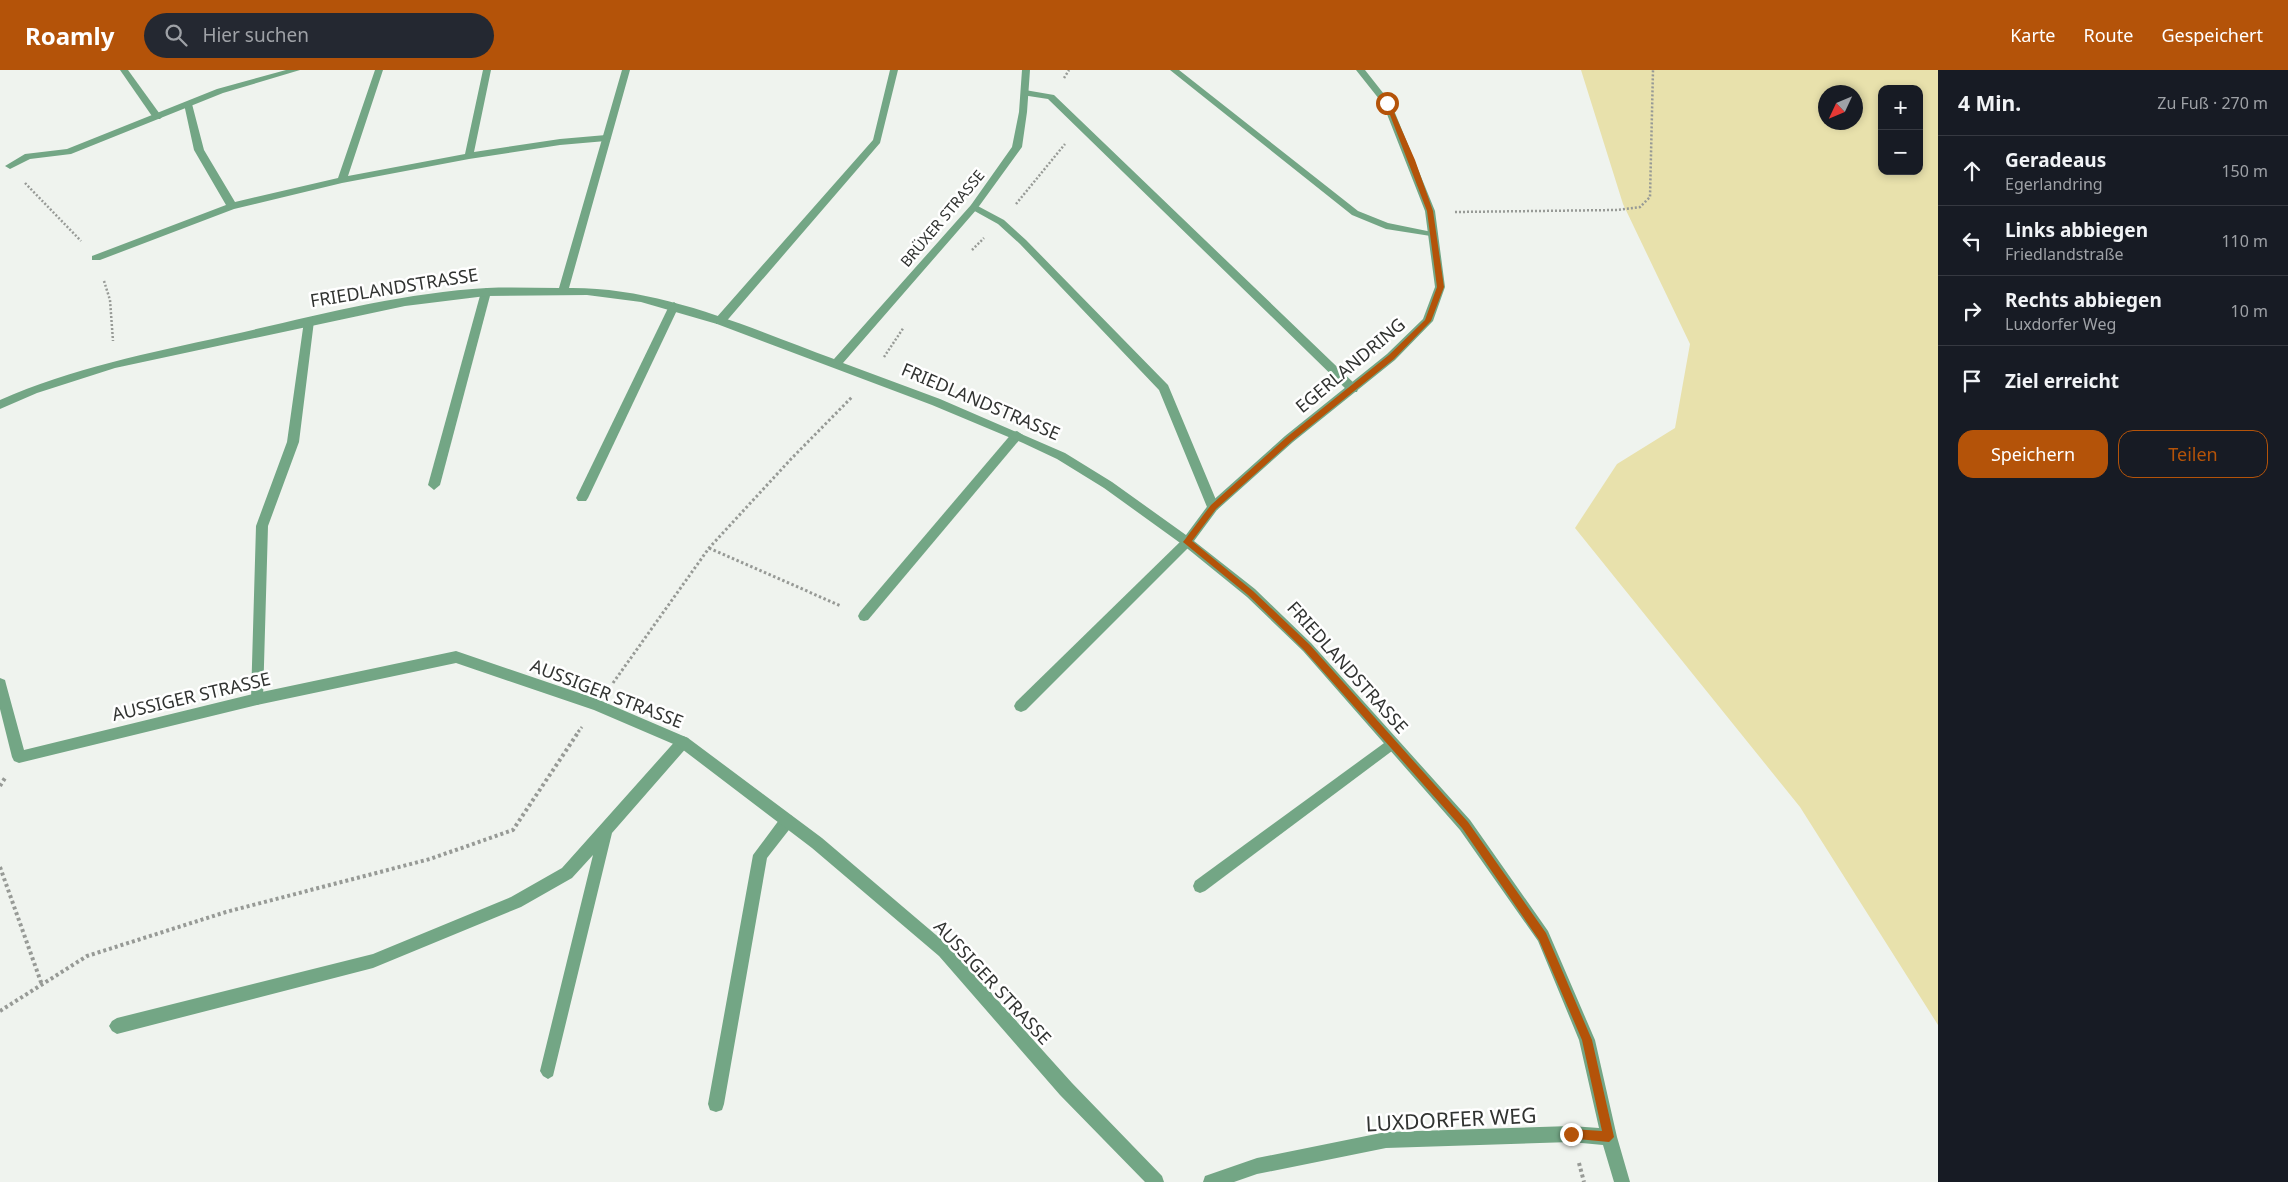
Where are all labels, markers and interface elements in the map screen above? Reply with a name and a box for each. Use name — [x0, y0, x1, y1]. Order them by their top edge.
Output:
search box — [144, 13, 494, 58]
text: Roamly — [25, 19, 114, 52]
icon: search — [162, 21, 190, 49]
text: Hier suchen — [202, 22, 309, 48]
text: Karte — [2010, 23, 2056, 47]
text: Route — [2084, 23, 2133, 47]
text: Gespeichert — [2161, 23, 2263, 47]
north arrow — [1818, 85, 1863, 130]
map controls — [1878, 85, 1923, 175]
button: + — [1878, 85, 1923, 130]
text: 4 Min. — [1958, 89, 2021, 117]
route start — [1376, 92, 1399, 115]
text: Zu Fuß · 270 m — [2157, 92, 2268, 114]
button: − — [1878, 130, 1923, 175]
text: Geradeaus — [2005, 147, 2106, 173]
icon: ahead — [1958, 157, 1986, 185]
text: 150 m — [2221, 160, 2268, 182]
street label: BRÜXER STRASSE — [896, 165, 988, 271]
text: Egerlandring — [2005, 173, 2103, 195]
text: Links abbiegen — [2005, 217, 2148, 243]
icon: left — [1958, 227, 1986, 255]
text: 110 m — [2221, 230, 2268, 252]
text: Friedlandstraße — [2005, 243, 2124, 265]
street label: FRIEDLANDSTRASSE — [308, 262, 480, 312]
text: Rechts abbiegen — [2005, 287, 2162, 313]
icon: right — [1958, 297, 1986, 325]
text: 10 m — [2231, 300, 2268, 322]
street label: EGERLANDRING — [1290, 312, 1410, 418]
text: Luxdorfer Weg — [2005, 313, 2116, 335]
street label: FRIEDLANDSTRASSE — [898, 357, 1064, 445]
icon: arrive — [1958, 367, 1986, 395]
text: Ziel erreicht — [2005, 368, 2119, 394]
button: Speichern — [1958, 430, 2108, 478]
button: Teilen — [2118, 430, 2268, 478]
street label: FRIEDLANDSTRASSE — [1282, 596, 1414, 738]
street label: AUSSIGER STRASSE — [527, 653, 687, 733]
street label: AUSSIGER STRASSE — [109, 666, 273, 726]
street label: AUSSIGER STRASSE — [929, 915, 1057, 1049]
street label: LUXDORFER WEG — [1365, 1101, 1537, 1137]
route end — [1560, 1123, 1583, 1146]

